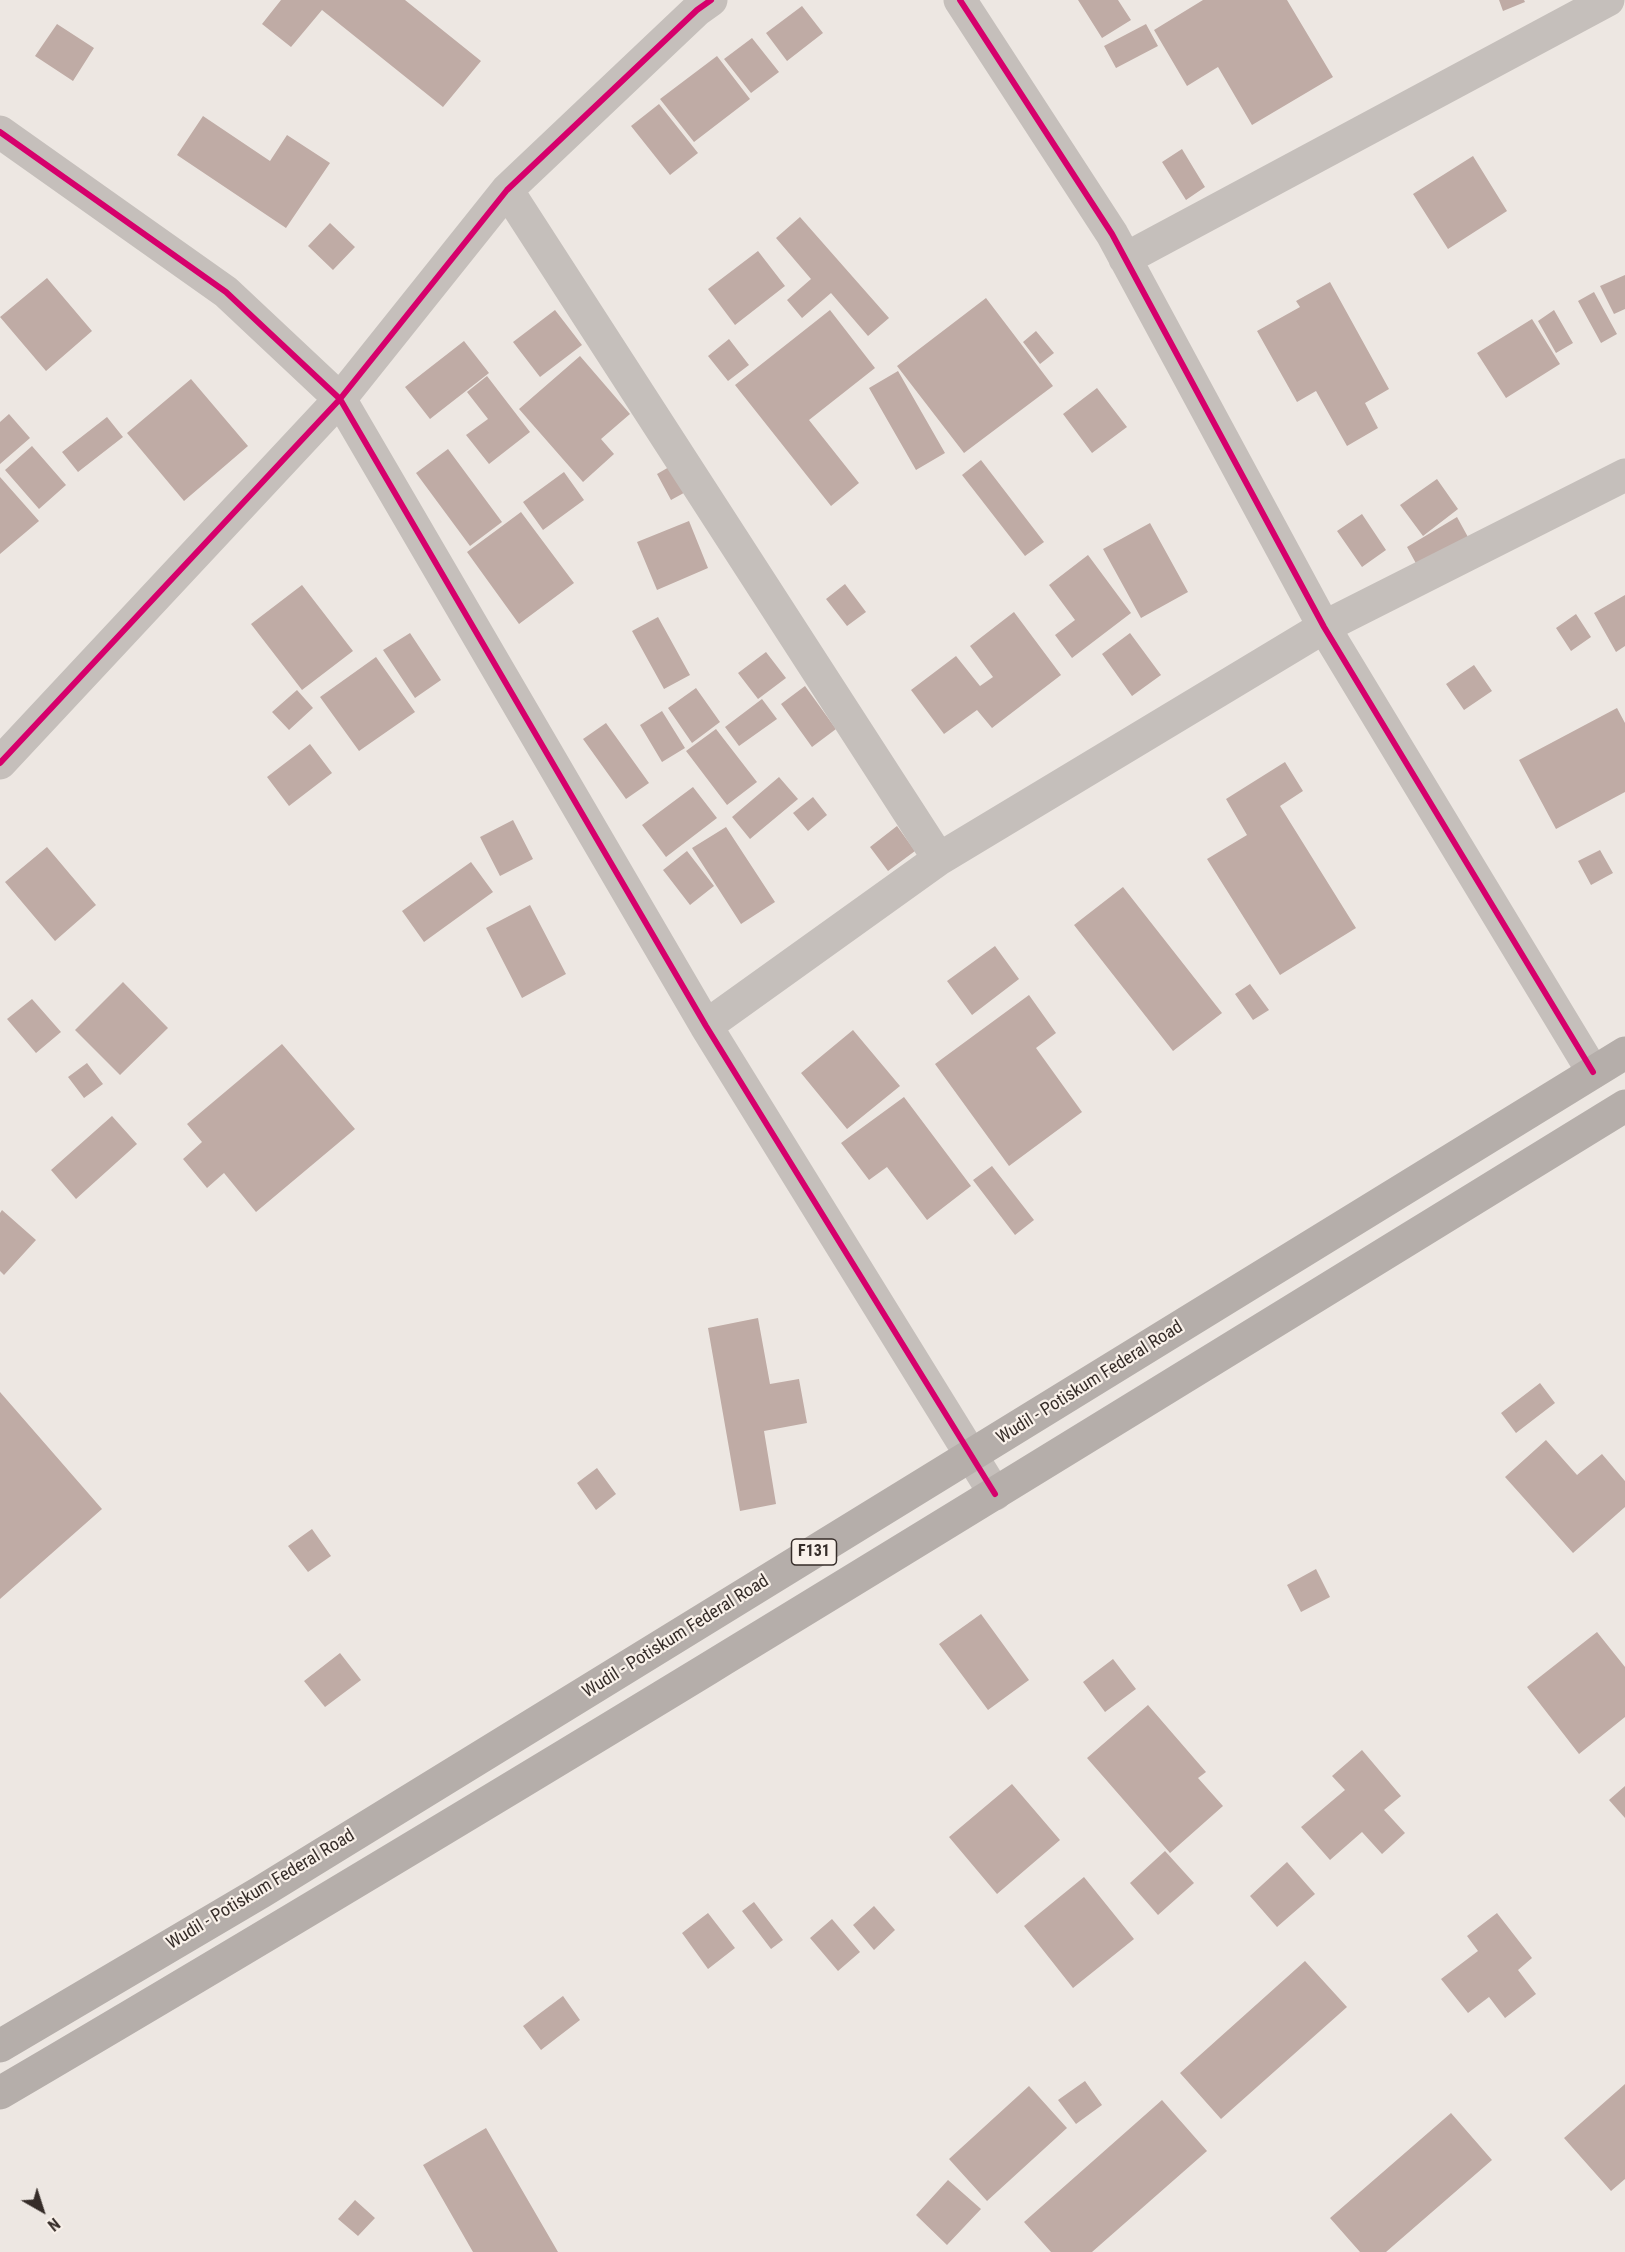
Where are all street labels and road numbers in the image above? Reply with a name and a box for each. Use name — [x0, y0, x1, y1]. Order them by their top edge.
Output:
street label: Wudil - Potiskum Federal Road — [993, 1317, 1187, 1449]
road number: F131 — [792, 1539, 836, 1565]
street label: Wudil - Potiskum Federal Road — [579, 1571, 773, 1703]
street label: Wudil - Potiskum Federal Road — [163, 1825, 359, 1955]

